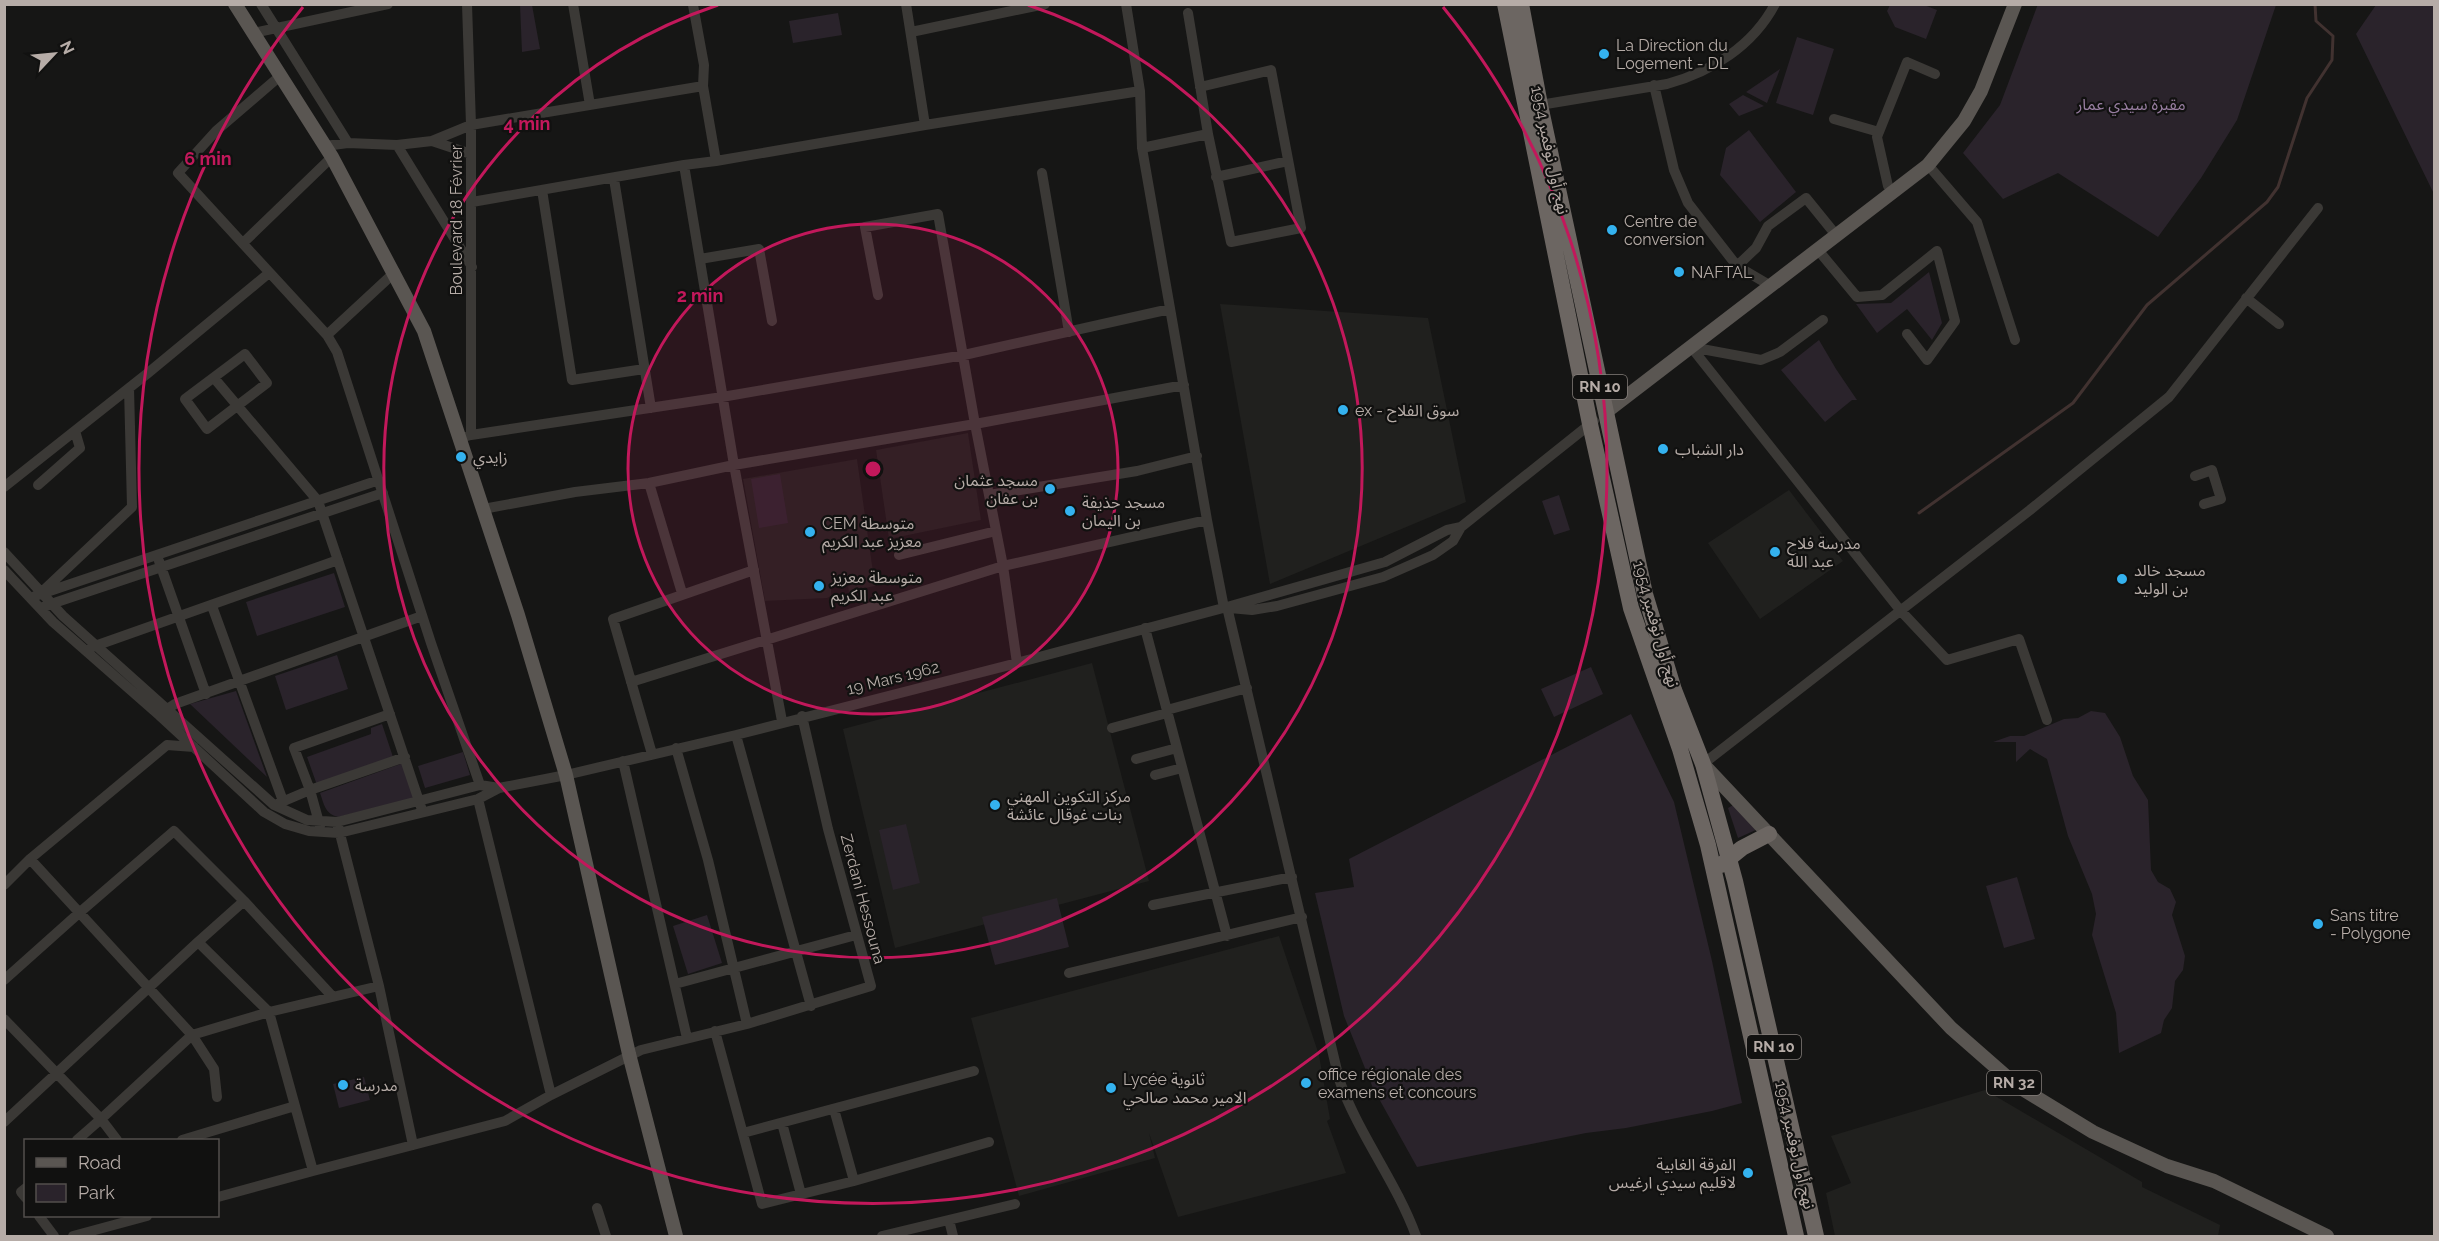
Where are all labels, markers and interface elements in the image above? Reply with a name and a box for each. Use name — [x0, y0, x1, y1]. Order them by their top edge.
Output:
north arrow — [24, 24, 84, 84]
place label: La Direction du Logement - DL — [1616, 36, 1729, 73]
text: N — [56, 38, 78, 57]
marker: La Direction du Logement - DL — [1597, 47, 1611, 61]
street label: نهج أول نوفمبر 1954 — [1524, 84, 1573, 217]
park label: مقبرة سيدي عمار — [2075, 95, 2186, 116]
text: 4 min — [504, 113, 550, 134]
street label: Boulevard 18 Février — [447, 144, 466, 295]
text: 6 min — [184, 148, 232, 169]
place label: Centre de conversion — [1624, 212, 1705, 249]
marker: Centre de conversion — [1605, 223, 1619, 237]
place label: NAFTAL — [1691, 263, 1753, 282]
marker: NAFTAL — [1672, 265, 1686, 279]
text: 2 min — [677, 285, 723, 306]
road number: RN 10 — [1573, 375, 1627, 399]
place label: ex - سوق الفلاح — [1355, 401, 1459, 423]
marker: ex - سوق الفلاح — [1336, 403, 1350, 417]
place label: دار الشباب — [1675, 440, 1744, 459]
marker: دار الشباب — [1656, 442, 1670, 456]
place label: زايدي — [473, 448, 508, 469]
marker: زايدي — [454, 450, 468, 464]
centre of rings — [863, 459, 883, 479]
place label: مسجد عثمان بن عفان — [954, 471, 1038, 508]
marker: مسجد عثمان بن عفان — [1043, 482, 1057, 496]
place label: مسجد حذيفة بن اليمان — [1082, 493, 1165, 530]
marker: مسجد حذيفة بن اليمان — [1063, 504, 1077, 518]
place label: CEM متوسطة معزيز عبد الكريم — [822, 514, 922, 554]
marker: CEM متوسطة معزيز عبد الكريم — [803, 525, 817, 539]
place label: مدرسة فلاح عبد الله — [1787, 534, 1861, 571]
marker: مدرسة فلاح عبد الله — [1768, 545, 1782, 559]
street label: نهج أول نوفمبر 1954 — [1626, 558, 1683, 690]
place label: مسجد خالد بن الوليد — [2134, 561, 2206, 598]
place label: متوسطة معزيز عبد الكريم — [830, 568, 922, 608]
marker: مسجد خالد بن الوليد — [2115, 572, 2129, 586]
marker: متوسطة معزيز عبد الكريم — [812, 579, 826, 593]
street label: 19 Mars 1962 — [845, 657, 941, 699]
place label: مركز التكوين المهني بنات غوقال عائشة — [1007, 787, 1131, 825]
marker: مركز التكوين المهني بنات غوقال عائشة — [988, 798, 1002, 812]
street label: Zerdani Hessouna — [837, 832, 889, 966]
place label: Sans titre - Polygone — [2330, 906, 2411, 943]
marker: Sans titre - Polygone — [2311, 917, 2325, 931]
road number: RN 10 — [1747, 1035, 1801, 1059]
place label: office régionale des examens et concours — [1318, 1065, 1477, 1102]
place label: Lycée ثانوية الامير محمد صالحي — [1123, 1070, 1247, 1109]
road number: RN 32 — [1987, 1071, 2041, 1095]
place label: مدرسة — [355, 1076, 398, 1095]
marker: office régionale des examens et concours — [1299, 1076, 1313, 1090]
marker: مدرسة — [336, 1078, 350, 1092]
street label: نهج أول نوفمبر 1954 — [1768, 1079, 1819, 1212]
marker: Lycée ثانوية الامير محمد صالحي — [1104, 1081, 1118, 1095]
legend — [24, 1139, 219, 1217]
text: Road — [78, 1152, 121, 1173]
place label: الفرقة الغابية لاقليم سيدي ارغيس — [1609, 1155, 1736, 1195]
marker: الفرقة الغابية لاقليم سيدي ارغيس — [1741, 1166, 1755, 1180]
text: Park — [78, 1182, 115, 1203]

